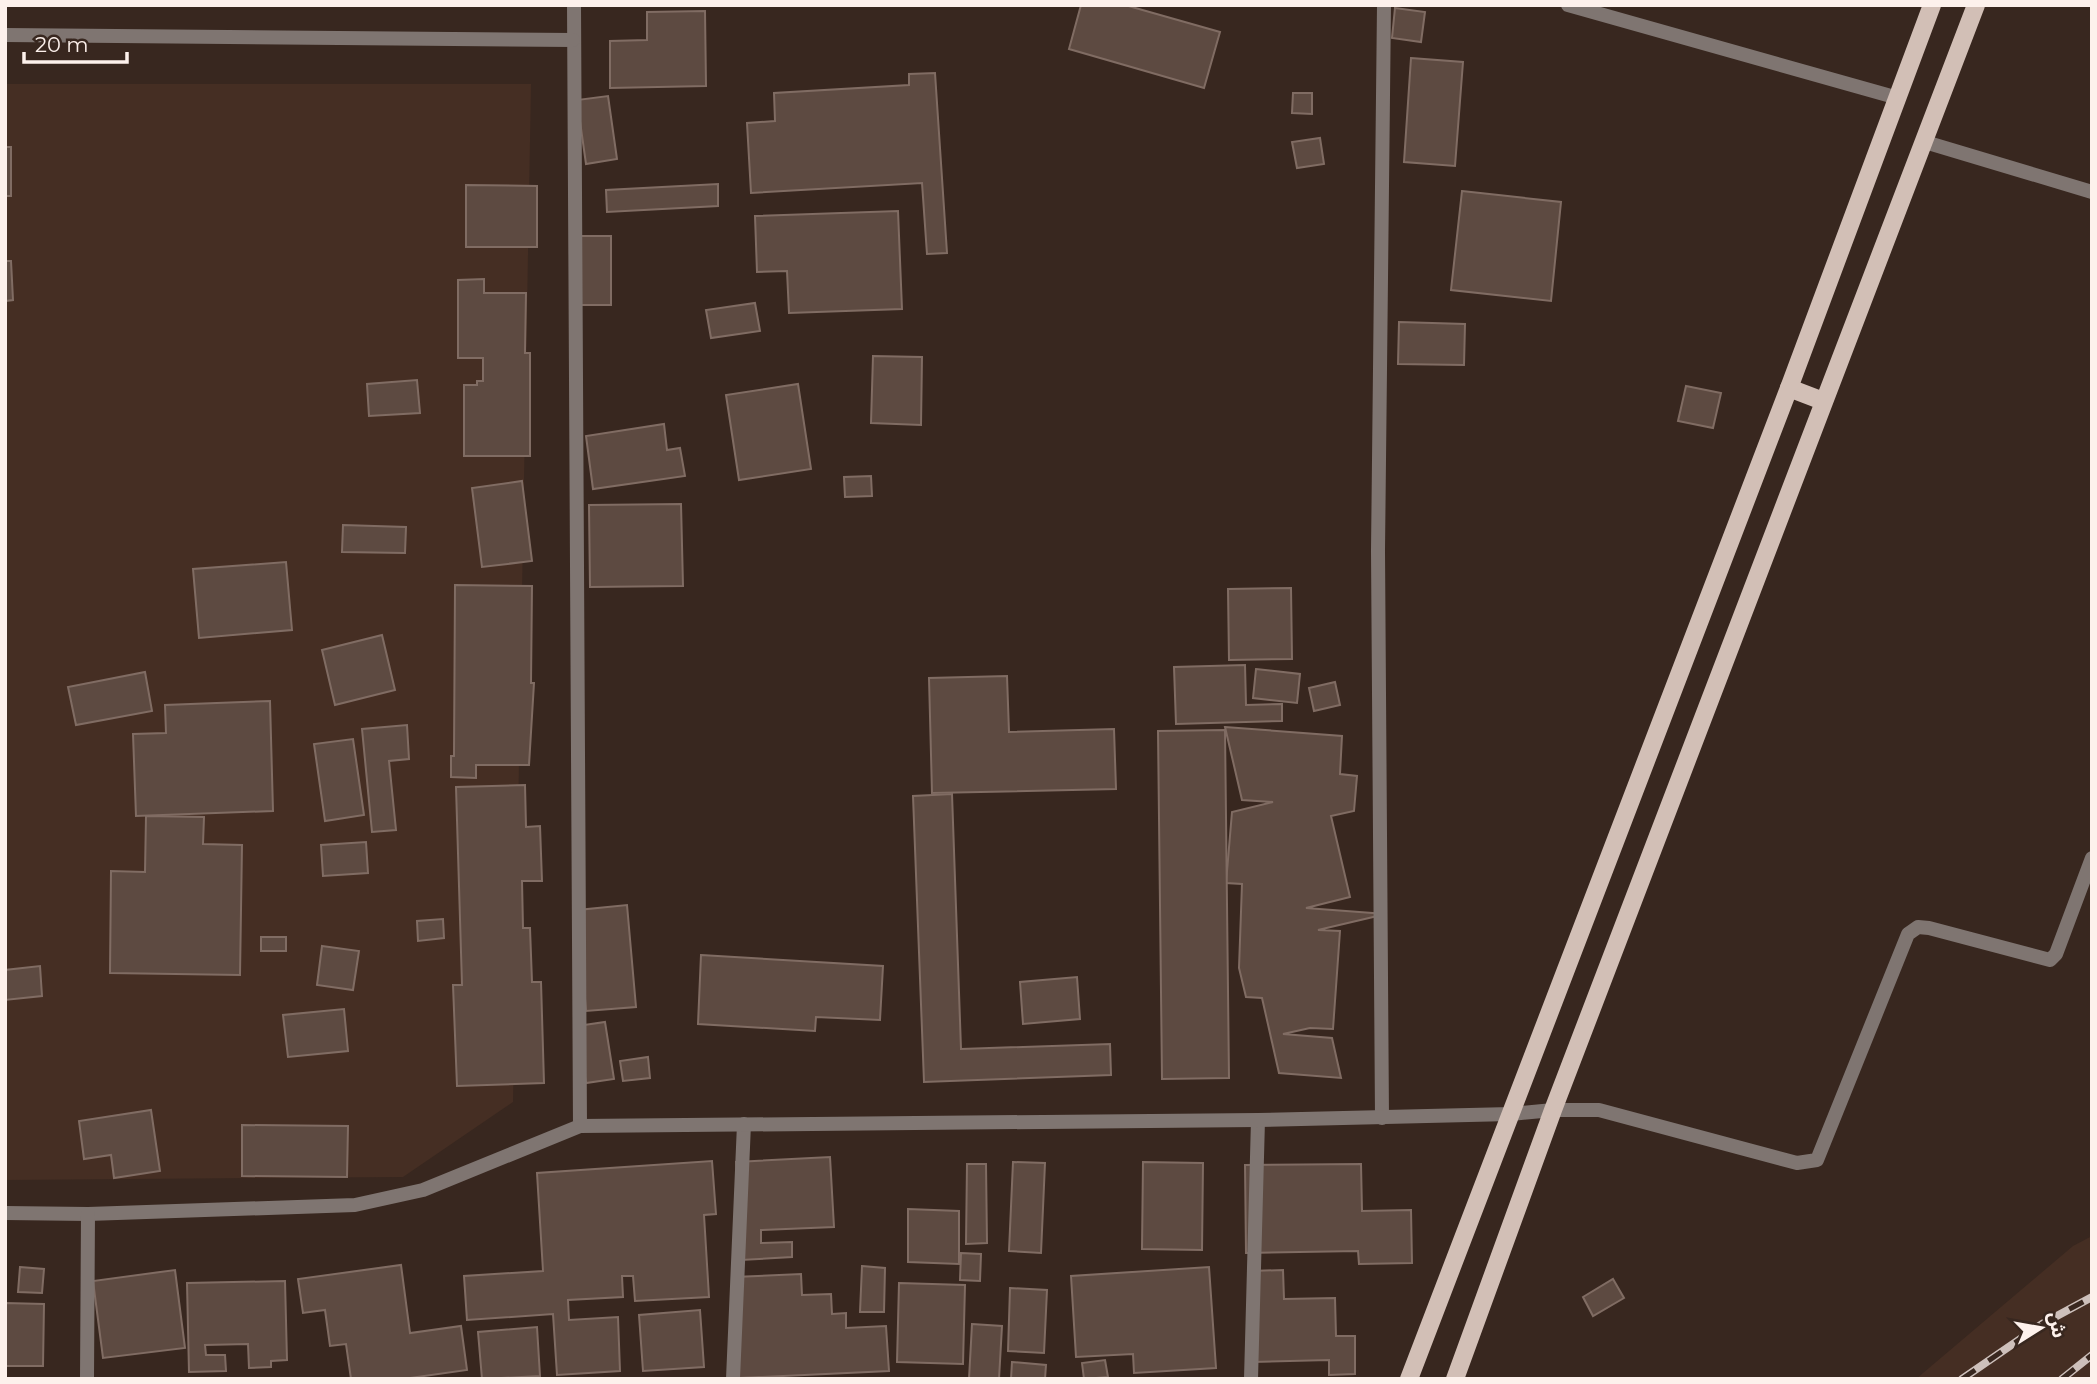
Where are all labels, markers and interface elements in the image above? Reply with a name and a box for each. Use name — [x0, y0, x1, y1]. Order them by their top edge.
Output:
scale bar — [24, 21, 128, 65]
text: 20 m — [35, 32, 89, 57]
north arrow — [2006, 1293, 2076, 1363]
text: ش — [2043, 1310, 2071, 1340]

